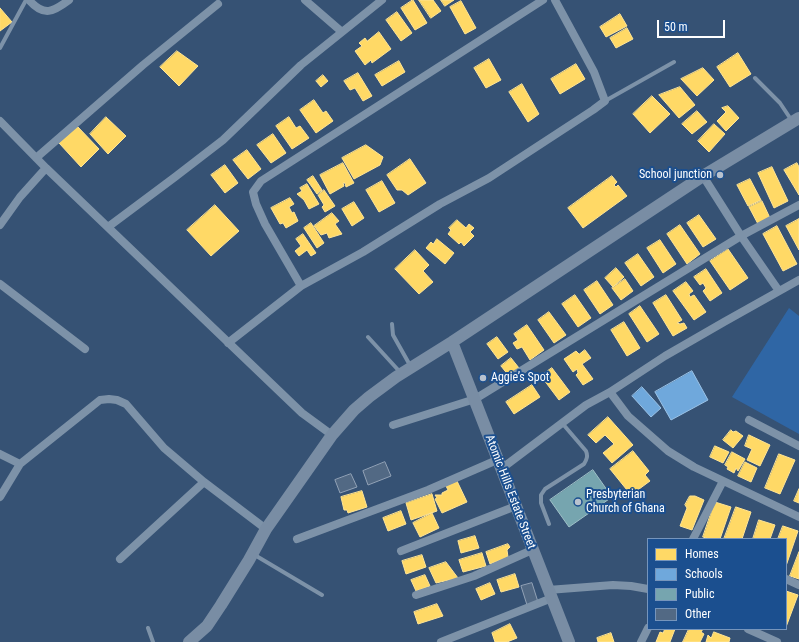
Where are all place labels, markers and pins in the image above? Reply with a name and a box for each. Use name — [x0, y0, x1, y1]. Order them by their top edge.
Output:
place label: School junction — [639, 168, 712, 182]
marker: School junction — [715, 170, 725, 180]
place label: Aggie’s Spot — [491, 371, 549, 385]
marker: Aggie’s Spot — [478, 373, 488, 383]
place label: Presbyterian Church of Ghana — [586, 488, 665, 516]
marker: Presbyterian Church of Ghana — [573, 497, 583, 507]

